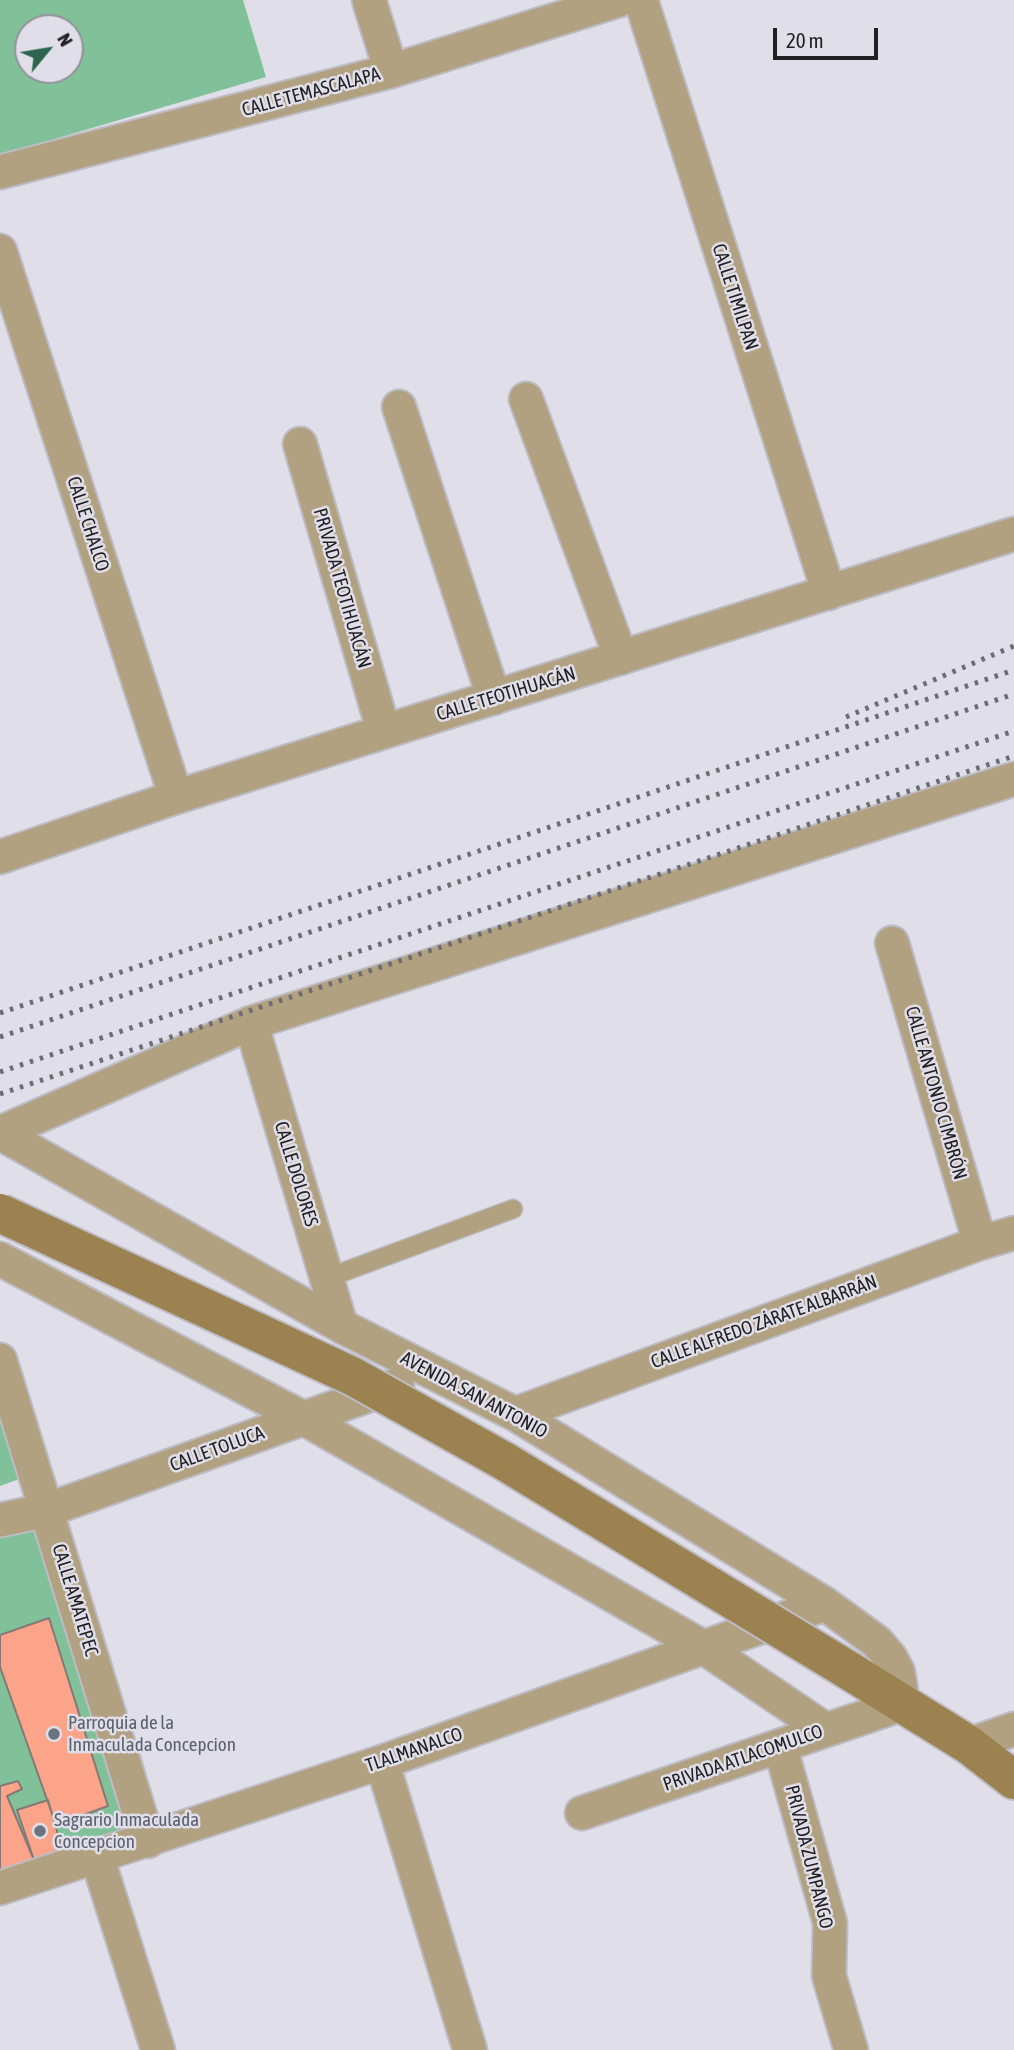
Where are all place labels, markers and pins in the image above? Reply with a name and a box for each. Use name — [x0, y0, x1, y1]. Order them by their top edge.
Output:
place label: Parroquia de la Inmaculada Concepcion — [68, 1712, 236, 1756]
marker: Parroquia de la Inmaculada Concepcion — [46, 1726, 62, 1742]
place label: Sagrario Inmaculada Concepcion — [54, 1809, 199, 1853]
marker: Sagrario Inmaculada Concepcion — [32, 1823, 48, 1839]

